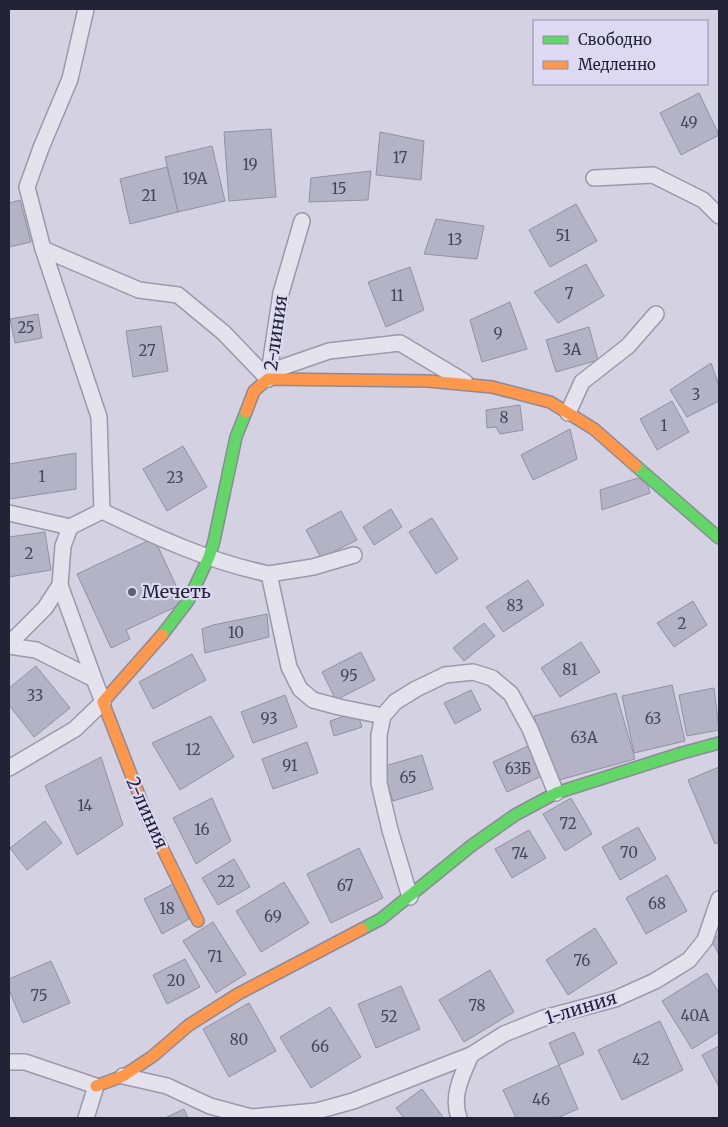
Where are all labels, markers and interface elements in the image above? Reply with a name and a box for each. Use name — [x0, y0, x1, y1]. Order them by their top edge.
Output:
legend — [533, 20, 708, 85]
text: Свободно — [578, 30, 652, 49]
text: Медленно — [578, 55, 656, 74]
house number: 49 — [680, 113, 698, 132]
house number: 17 — [393, 148, 408, 167]
house number: 19 — [242, 155, 258, 174]
house number: 19А — [183, 169, 208, 188]
house number: 15 — [331, 179, 347, 198]
house number: 21 — [141, 186, 157, 205]
house number: 51 — [556, 226, 571, 245]
house number: 13 — [448, 230, 462, 249]
house number: 7 — [565, 284, 574, 303]
house number: 11 — [390, 286, 404, 305]
street label: 2-линия — [259, 293, 292, 372]
house number: 25 — [17, 318, 35, 337]
house number: 9 — [493, 324, 503, 343]
house number: 3А — [563, 340, 582, 359]
house number: 27 — [139, 341, 156, 360]
house number: 3 — [692, 385, 700, 404]
house number: 8 — [500, 408, 509, 427]
house number: 1 — [661, 416, 668, 435]
house number: 1 — [39, 467, 46, 486]
house number: 23 — [167, 468, 183, 487]
house number: 2 — [25, 544, 34, 563]
place label: Мечеть — [142, 580, 211, 603]
marker: Мечеть — [126, 586, 138, 598]
house number: 83 — [507, 596, 524, 615]
house number: 2 — [678, 614, 687, 633]
house number: 10 — [228, 623, 244, 642]
house number: 81 — [562, 660, 578, 679]
house number: 95 — [340, 666, 358, 685]
house number: 33 — [27, 686, 43, 705]
house number: 93 — [260, 709, 278, 728]
house number: 63 — [645, 709, 661, 728]
house number: 63А — [571, 728, 598, 747]
house number: 12 — [185, 740, 201, 759]
house number: 91 — [282, 756, 298, 775]
house number: 63Б — [505, 759, 531, 778]
house number: 65 — [399, 768, 417, 787]
street label: 2-линия — [121, 773, 174, 853]
house number: 14 — [77, 796, 93, 815]
house number: 72 — [559, 814, 577, 833]
house number: 16 — [194, 820, 210, 839]
house number: 70 — [620, 843, 638, 862]
house number: 74 — [512, 844, 528, 863]
house number: 22 — [217, 872, 235, 891]
house number: 67 — [337, 876, 354, 895]
house number: 68 — [648, 894, 666, 913]
house number: 18 — [159, 899, 175, 918]
house number: 69 — [264, 907, 282, 926]
house number: 71 — [207, 947, 223, 966]
house number: 76 — [574, 951, 590, 970]
house number: 20 — [167, 971, 185, 990]
house number: 75 — [31, 986, 47, 1005]
street label: 1-линия — [542, 986, 620, 1029]
house number: 78 — [468, 996, 486, 1015]
house number: 40А — [681, 1006, 710, 1025]
house number: 52 — [380, 1007, 398, 1026]
house number: 80 — [230, 1030, 248, 1049]
house number: 66 — [311, 1037, 329, 1056]
house number: 42 — [632, 1050, 650, 1069]
house number: 46 — [532, 1090, 550, 1109]

